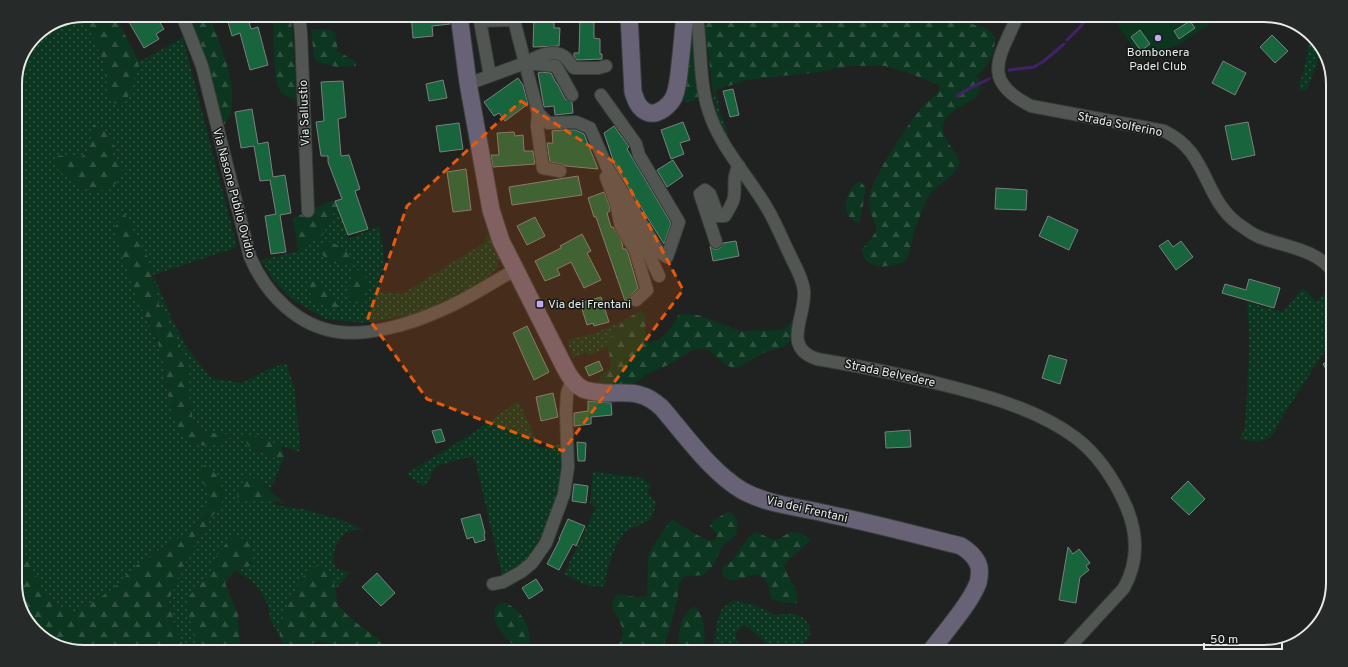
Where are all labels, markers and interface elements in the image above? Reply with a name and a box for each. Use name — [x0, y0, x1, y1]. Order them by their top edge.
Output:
marker: Bombonera Padel Club — [1153, 33, 1163, 43]
place label: Bombonera Padel Club — [1127, 45, 1189, 75]
street label: Via Sallustio — [296, 79, 314, 146]
street label: Strada Solferino — [1076, 109, 1164, 141]
street label: Via Nasone Publio Ovidio — [208, 127, 258, 260]
place label: Via dei Frentani — [548, 297, 631, 313]
marker: Via dei Frentani — [535, 299, 545, 309]
street label: Strada Belvedere — [843, 357, 937, 391]
street label: Via dei Frentani — [764, 493, 849, 527]
scale bar — [1204, 625, 1282, 651]
text: 50 m — [1210, 632, 1238, 648]

